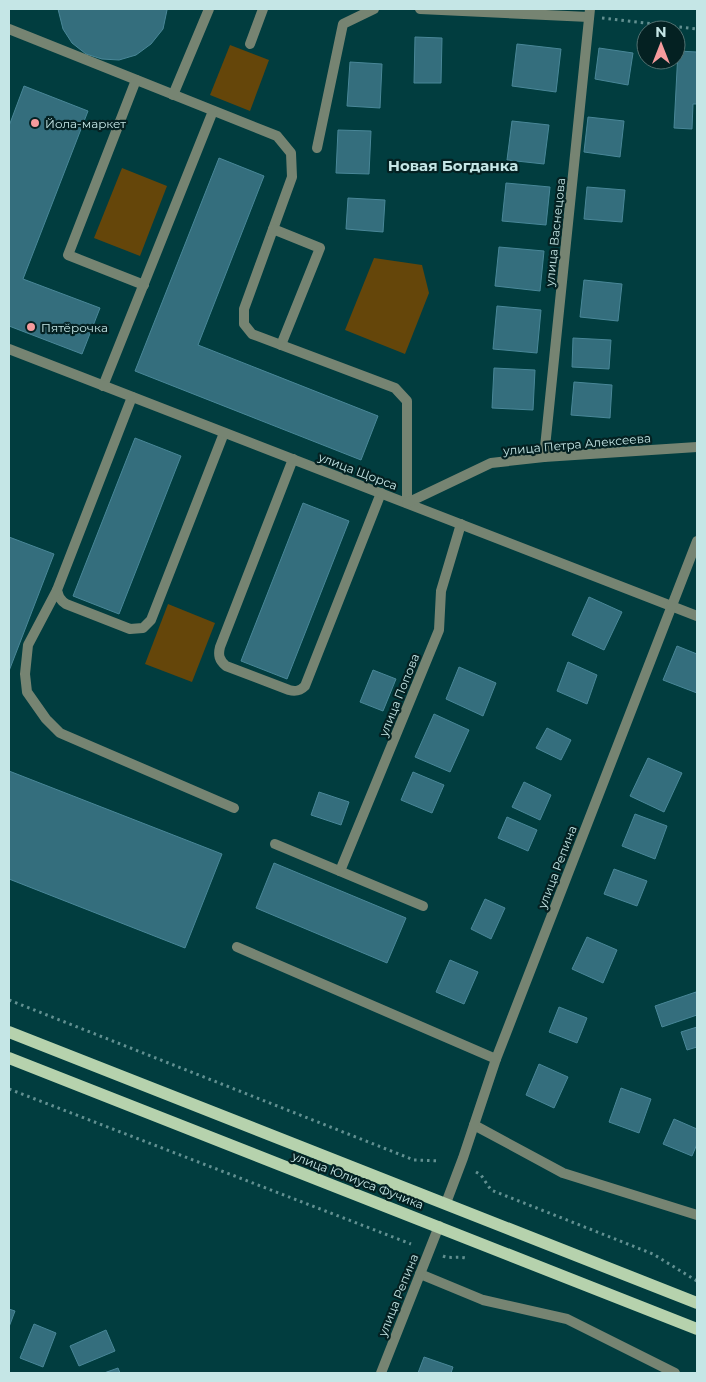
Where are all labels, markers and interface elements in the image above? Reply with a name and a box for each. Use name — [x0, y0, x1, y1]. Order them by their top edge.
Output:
north arrow — [636, 20, 686, 70]
text: N — [655, 23, 667, 41]
place label: Йола-маркет — [45, 116, 126, 131]
marker: Йола-маркет — [29, 117, 41, 129]
district label: Новая Богданка — [388, 156, 518, 175]
street label: улица Васнецова — [542, 177, 568, 288]
place label: Пятёрочка — [41, 320, 108, 335]
marker: Пятёрочка — [25, 321, 37, 333]
street label: улица Петра Алексеева — [502, 430, 651, 458]
street label: улица Щорса — [315, 449, 400, 493]
street label: улица Попова — [375, 651, 422, 740]
street label: улица Репина — [534, 823, 580, 912]
street label: улица Юлиуса Фучика — [289, 1148, 426, 1212]
street label: улица Репина — [374, 1251, 421, 1339]

